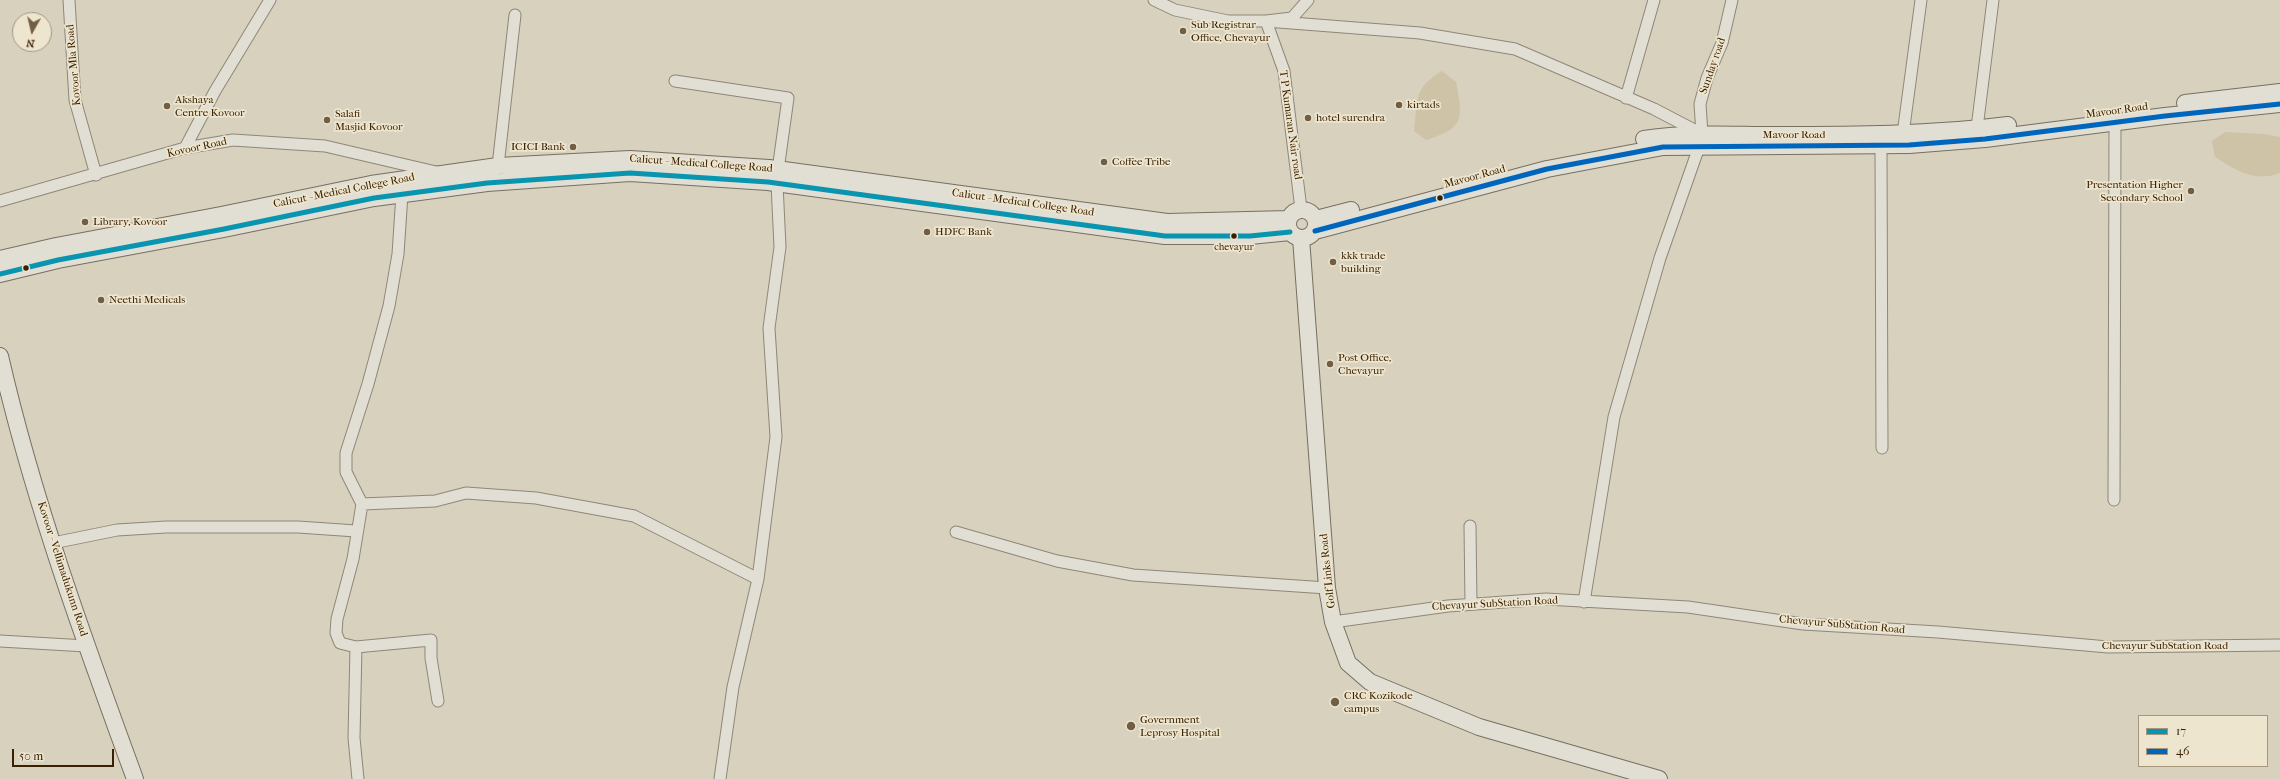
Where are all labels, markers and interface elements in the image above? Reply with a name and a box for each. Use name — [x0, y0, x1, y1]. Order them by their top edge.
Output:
north arrow — [12, 12, 52, 52]
place label: Sub Registrar Office, Chevayur — [1191, 18, 1270, 44]
street label: Kovoor Mla Road — [64, 24, 84, 106]
marker: Sub Registrar Office, Chevayur — [1178, 26, 1188, 36]
text: N — [25, 36, 35, 50]
street label: Sunday road — [1697, 36, 1729, 96]
street label: T P Kumaran Nair road — [1276, 69, 1304, 181]
place label: Akshaya Centre Kovoor — [175, 93, 245, 119]
place label: kirtads — [1407, 98, 1440, 112]
marker: kirtads — [1394, 100, 1404, 110]
street label: Mavoor Road — [2085, 100, 2149, 122]
marker: Akshaya Centre Kovoor — [162, 101, 172, 111]
place label: Salafi Masjid Kovoor — [335, 107, 403, 133]
place label: hotel surendra — [1316, 111, 1385, 125]
marker: hotel surendra — [1303, 113, 1313, 123]
marker: Salafi Masjid Kovoor — [322, 115, 332, 125]
street label: Mavoor Road — [1763, 128, 1825, 142]
street label: Kovoor Road — [166, 135, 228, 161]
place label: ICICI Bank — [511, 140, 565, 154]
marker: ICICI Bank — [568, 142, 578, 152]
street label: Calicut - Medical College Road — [629, 152, 773, 176]
place label: Coffee Tribe — [1112, 155, 1170, 169]
marker: Coffee Tribe — [1099, 157, 1109, 167]
street label: Mavoor Road — [1443, 162, 1507, 192]
street label: Calicut - Medical College Road — [272, 171, 416, 211]
place label: Presentation Higher Secondary School — [2086, 178, 2183, 204]
street label: Calicut - Medical College Road — [951, 186, 1095, 220]
marker: Presentation Higher Secondary School — [2186, 186, 2196, 196]
unlabelled marker — [1435, 193, 1445, 203]
place label: Library, Kovoor — [93, 215, 167, 229]
marker: Library, Kovoor — [80, 217, 90, 227]
place label: HDFC Bank — [935, 225, 992, 239]
marker: HDFC Bank — [922, 227, 932, 237]
marker: chevayur — [1229, 231, 1239, 241]
place label: chevayur — [1214, 242, 1254, 254]
place label: kkk trade building — [1341, 249, 1385, 275]
marker: kkk trade building — [1328, 257, 1338, 267]
unlabelled marker — [21, 263, 31, 273]
place label: Neethi Medicals — [109, 293, 185, 307]
marker: Neethi Medicals — [96, 295, 106, 305]
place label: Post Office, Chevayur — [1338, 351, 1391, 377]
marker: Post Office, Chevayur — [1325, 359, 1335, 369]
street label: Kovoor - Vellimadukunn Road — [34, 500, 90, 638]
street label: Golf Links Road — [1318, 533, 1338, 609]
street label: Chevayur SubStation Road — [1432, 594, 1558, 614]
street label: Chevayur SubStation Road — [1778, 613, 1906, 637]
street label: Chevayur SubStation Road — [2102, 639, 2228, 653]
place label: CRC Kozikode campus — [1344, 689, 1413, 715]
marker: CRC Kozikode campus — [1329, 696, 1341, 708]
place label: Government Leprosy Hospital — [1140, 713, 1220, 739]
legend — [2138, 715, 2268, 767]
marker: Government Leprosy Hospital — [1125, 720, 1137, 732]
text: 17 — [2176, 724, 2186, 738]
scale bar — [14, 741, 116, 767]
text: 46 — [2176, 744, 2190, 758]
text: 50 m — [19, 749, 43, 763]

